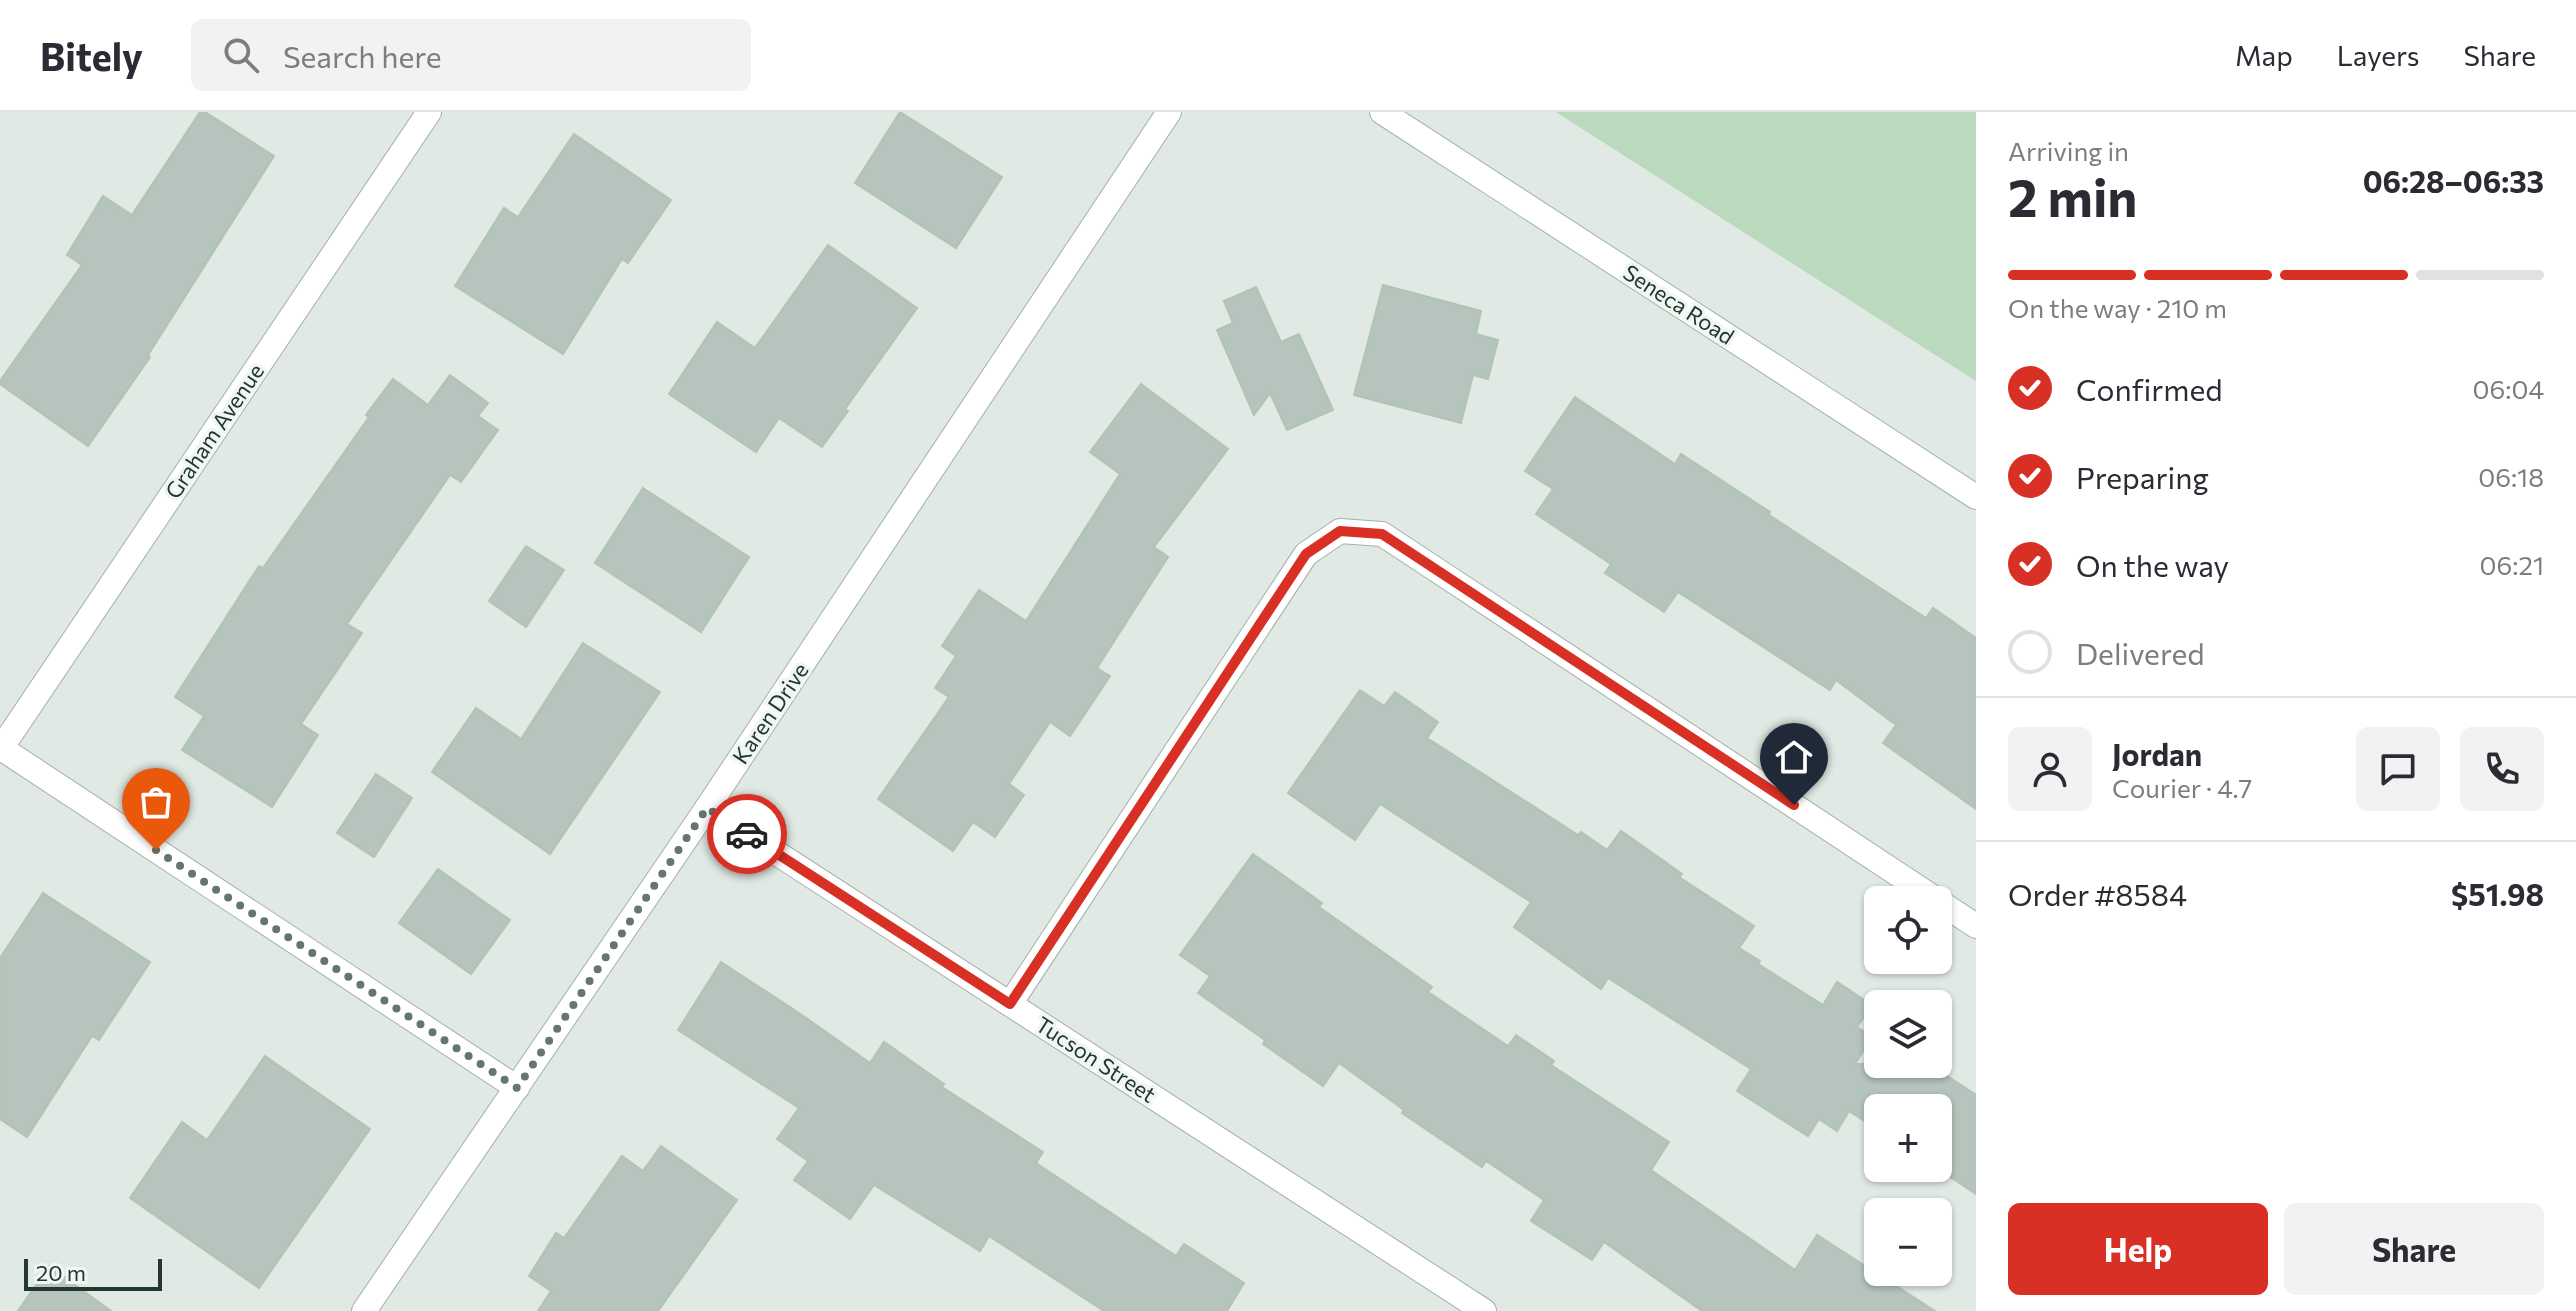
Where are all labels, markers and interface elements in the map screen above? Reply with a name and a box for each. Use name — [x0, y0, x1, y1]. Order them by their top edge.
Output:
search box — [191, 19, 751, 91]
text: Bitely — [40, 32, 143, 79]
icon: search — [219, 33, 263, 77]
text: Search here — [283, 37, 442, 74]
text: Map — [2235, 38, 2293, 72]
text: Layers — [2337, 38, 2419, 72]
text: Share — [2463, 38, 2536, 72]
text: Arriving in — [2008, 135, 2129, 166]
text: 06:28–06:33 — [2363, 162, 2544, 199]
text: 2 min — [2008, 164, 2137, 228]
street label: Seneca Road — [1619, 258, 1739, 350]
text: On the way · 210 m — [2008, 292, 2227, 323]
street label: Graham Avenue — [159, 358, 269, 504]
icon: check — [2008, 366, 2052, 410]
text: Confirmed — [2076, 370, 2223, 407]
text: 06:04 — [2473, 373, 2544, 404]
icon: check — [2008, 454, 2052, 498]
text: Preparing — [2076, 458, 2209, 495]
text: 06:18 — [2478, 461, 2544, 492]
icon: check — [2008, 542, 2052, 586]
text: On the way — [2076, 546, 2229, 583]
text: 06:21 — [2480, 549, 2544, 580]
text: Delivered — [2076, 634, 2205, 671]
street label: Karen Drive — [726, 657, 814, 769]
pin — [1760, 723, 1828, 805]
button: person — [2008, 727, 2092, 811]
button: chat — [2356, 727, 2440, 811]
button: phone — [2460, 727, 2544, 811]
icon: home — [1772, 735, 1816, 779]
text: Jordan — [2112, 735, 2202, 772]
pin — [122, 768, 190, 850]
text: Courier · 4.7 — [2112, 772, 2252, 803]
icon: bag — [134, 780, 178, 824]
courier — [707, 794, 787, 874]
icon: car — [725, 812, 769, 856]
text: Order #8584 — [2008, 875, 2187, 912]
text: $51.98 — [2451, 875, 2544, 912]
map controls — [1864, 886, 1952, 1286]
button: locate — [1864, 886, 1952, 974]
button: layers — [1864, 990, 1952, 1078]
street label: Tucson Street — [1031, 1010, 1161, 1108]
button: + — [1864, 1094, 1952, 1182]
button: − — [1864, 1198, 1952, 1286]
button: Help — [2008, 1203, 2268, 1295]
button: Share — [2284, 1203, 2544, 1295]
scale bar — [24, 1255, 162, 1291]
text: 20 m — [36, 1259, 86, 1286]

